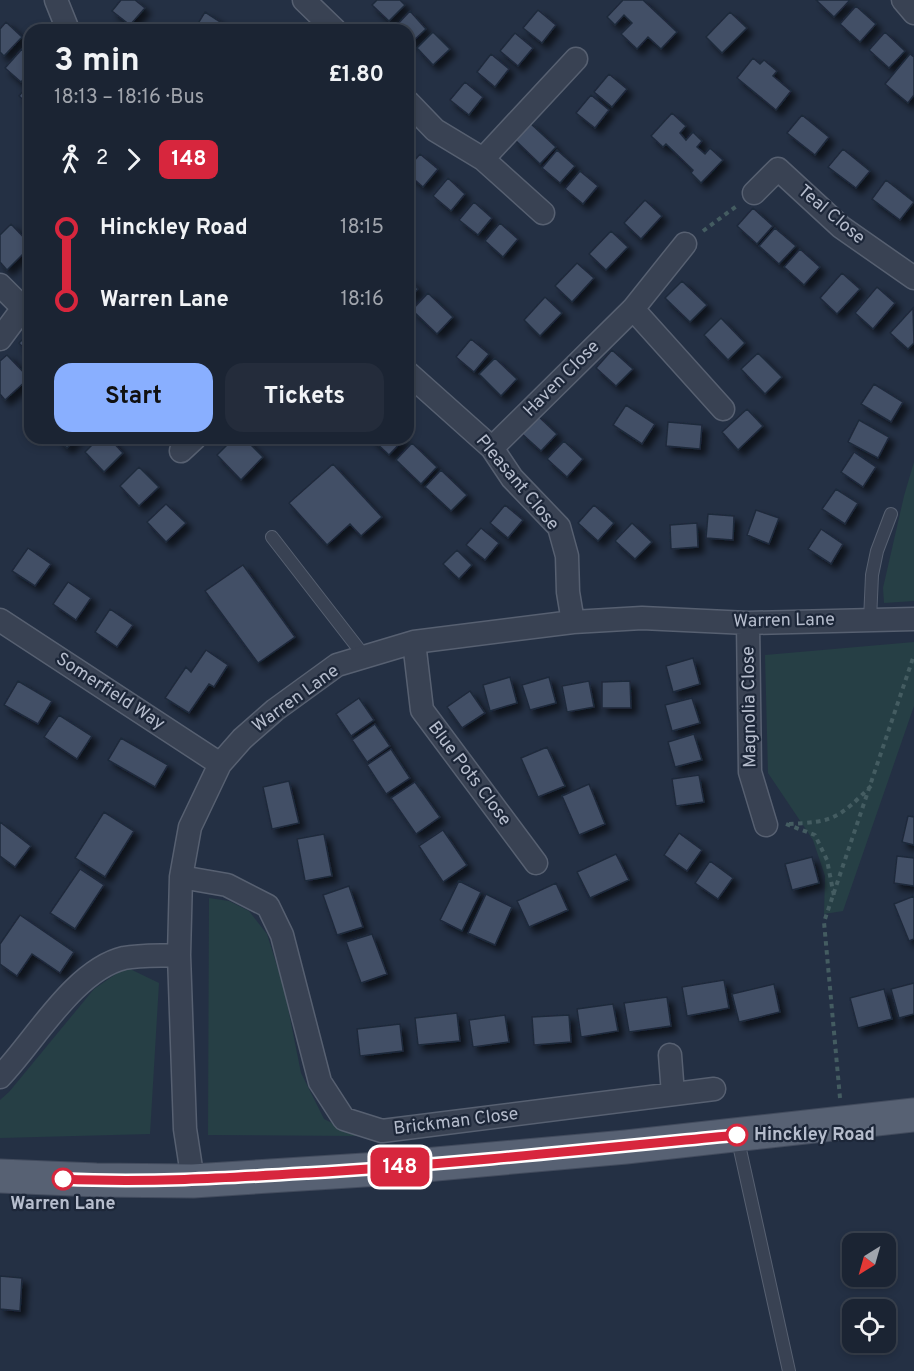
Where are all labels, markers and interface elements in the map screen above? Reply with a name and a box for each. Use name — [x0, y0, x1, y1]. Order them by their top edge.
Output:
text: 3 min — [54, 41, 140, 83]
text: £1.80 — [329, 62, 384, 89]
text: 18:13 – 18:16 · Bus — [54, 85, 204, 111]
icon: walk — [54, 143, 87, 176]
icon: forward — [117, 143, 150, 176]
text: 2 — [96, 146, 108, 172]
text: 148 — [171, 146, 206, 173]
street label: Teal Close — [793, 180, 869, 250]
text: Hinckley Road — [100, 215, 248, 242]
text: 18:15 — [340, 215, 384, 241]
text: Warren Lane — [100, 287, 229, 314]
text: 18:16 — [340, 287, 384, 313]
street label: Haven Close — [519, 336, 605, 422]
button: Start — [54, 363, 213, 432]
button: Tickets — [225, 363, 384, 432]
street label: Pleasant Close — [470, 430, 564, 536]
street label: Warren Lane — [733, 609, 835, 633]
street label: Magnolia Close — [737, 646, 763, 768]
street label: Somerfield Way — [51, 648, 169, 736]
street label: Warren Lane — [248, 660, 344, 738]
street label: Blue Pots Close — [422, 717, 516, 831]
street label: Brickman Close — [392, 1103, 520, 1141]
marker: Hinckley Road — [726, 1124, 748, 1146]
place label: Hinckley Road — [754, 1124, 875, 1147]
line badge: 148 — [366, 1148, 434, 1186]
text: 148 — [382, 1154, 418, 1181]
marker: Warren Lane — [52, 1168, 74, 1190]
place label: Warren Lane — [10, 1193, 116, 1216]
north arrow — [842, 1233, 896, 1287]
map controls — [842, 1233, 896, 1353]
button: locate — [842, 1299, 896, 1353]

